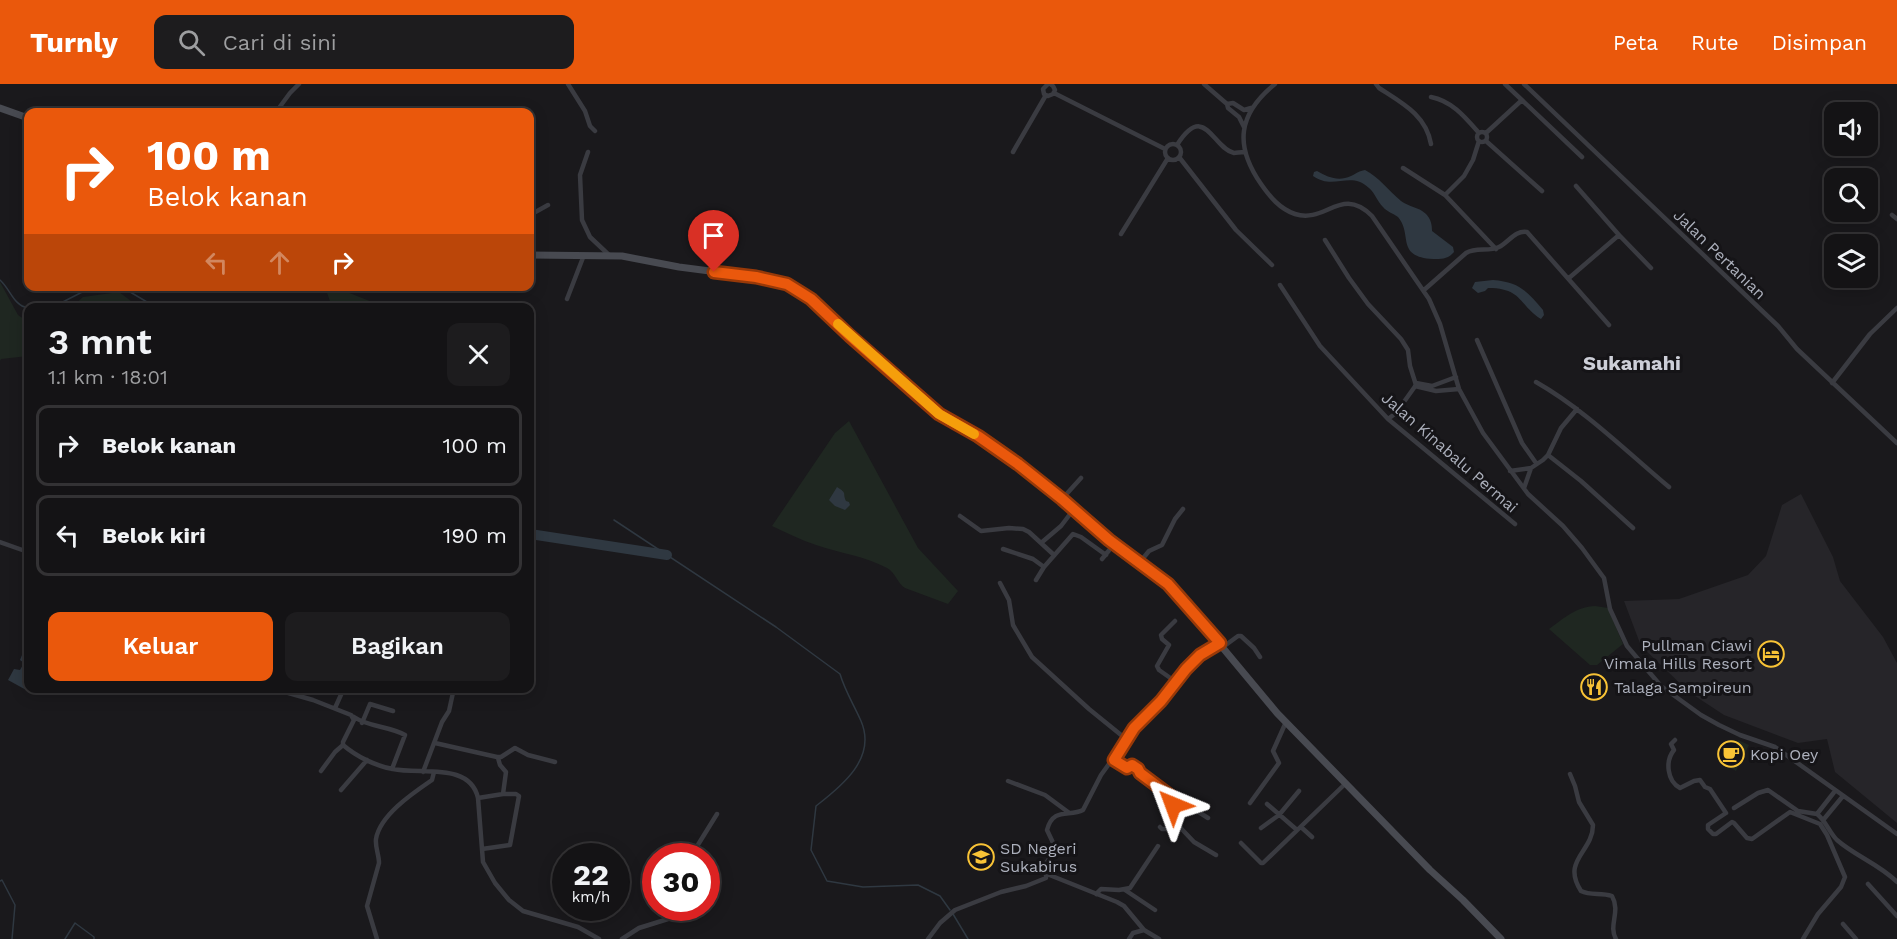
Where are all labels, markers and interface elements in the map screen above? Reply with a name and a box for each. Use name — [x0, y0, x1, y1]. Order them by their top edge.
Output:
search box — [154, 15, 574, 69]
text: Turnly — [30, 26, 118, 59]
icon: search — [175, 26, 208, 59]
text: Cari di sini — [223, 30, 337, 55]
text: Peta — [1613, 30, 1658, 55]
text: Rute — [1691, 30, 1739, 55]
text: Disimpan — [1772, 30, 1867, 55]
map controls — [1824, 102, 1878, 288]
button: sound — [1824, 102, 1878, 156]
text: 100 m — [147, 131, 271, 180]
icon: right — [48, 132, 126, 210]
button: search — [1824, 168, 1878, 222]
text: Belok kanan — [147, 181, 308, 213]
street label: Jalan Pertanian — [1670, 206, 1770, 303]
pin — [688, 210, 739, 272]
icon: arrive — [697, 219, 730, 252]
button: layers — [1824, 234, 1878, 288]
icon: left — [200, 246, 233, 279]
icon: ahead — [263, 246, 296, 279]
icon: right — [326, 246, 359, 279]
text: 3 mnt — [48, 321, 152, 363]
button: close — [447, 323, 510, 386]
district label: Sukamahi — [1583, 351, 1681, 375]
text: 1.1 km · 18:01 — [48, 365, 168, 389]
street label: Jalan Kinabalu Permai — [1378, 388, 1522, 517]
icon: right — [51, 429, 84, 462]
text: Belok kanan — [102, 433, 236, 458]
text: 100 m — [443, 433, 507, 458]
icon: left — [51, 519, 84, 552]
text: Belok kiri — [102, 523, 206, 548]
text: 190 m — [443, 523, 507, 548]
button: Keluar — [48, 612, 273, 681]
button: Bagikan — [285, 612, 510, 681]
place label: Pullman Ciawi Vimala Hills Resort — [1604, 636, 1752, 673]
hotel icon: Pullman Ciawi Vimala Hills Resort — [1756, 639, 1786, 669]
restaurant icon: Talaga Sampireun — [1579, 672, 1609, 702]
place label: Talaga Sampireun — [1614, 678, 1752, 697]
cafe icon: Kopi Oey — [1716, 739, 1746, 769]
place label: Kopi Oey — [1750, 745, 1819, 764]
position arrow — [1141, 773, 1205, 837]
place label: SD Negeri Sukabirus — [1000, 839, 1077, 876]
school or university icon: SD Negeri Sukabirus — [966, 842, 996, 872]
speed limit sign: 30 — [642, 843, 720, 921]
text: 22 — [573, 857, 609, 892]
text: km/h — [572, 888, 610, 906]

